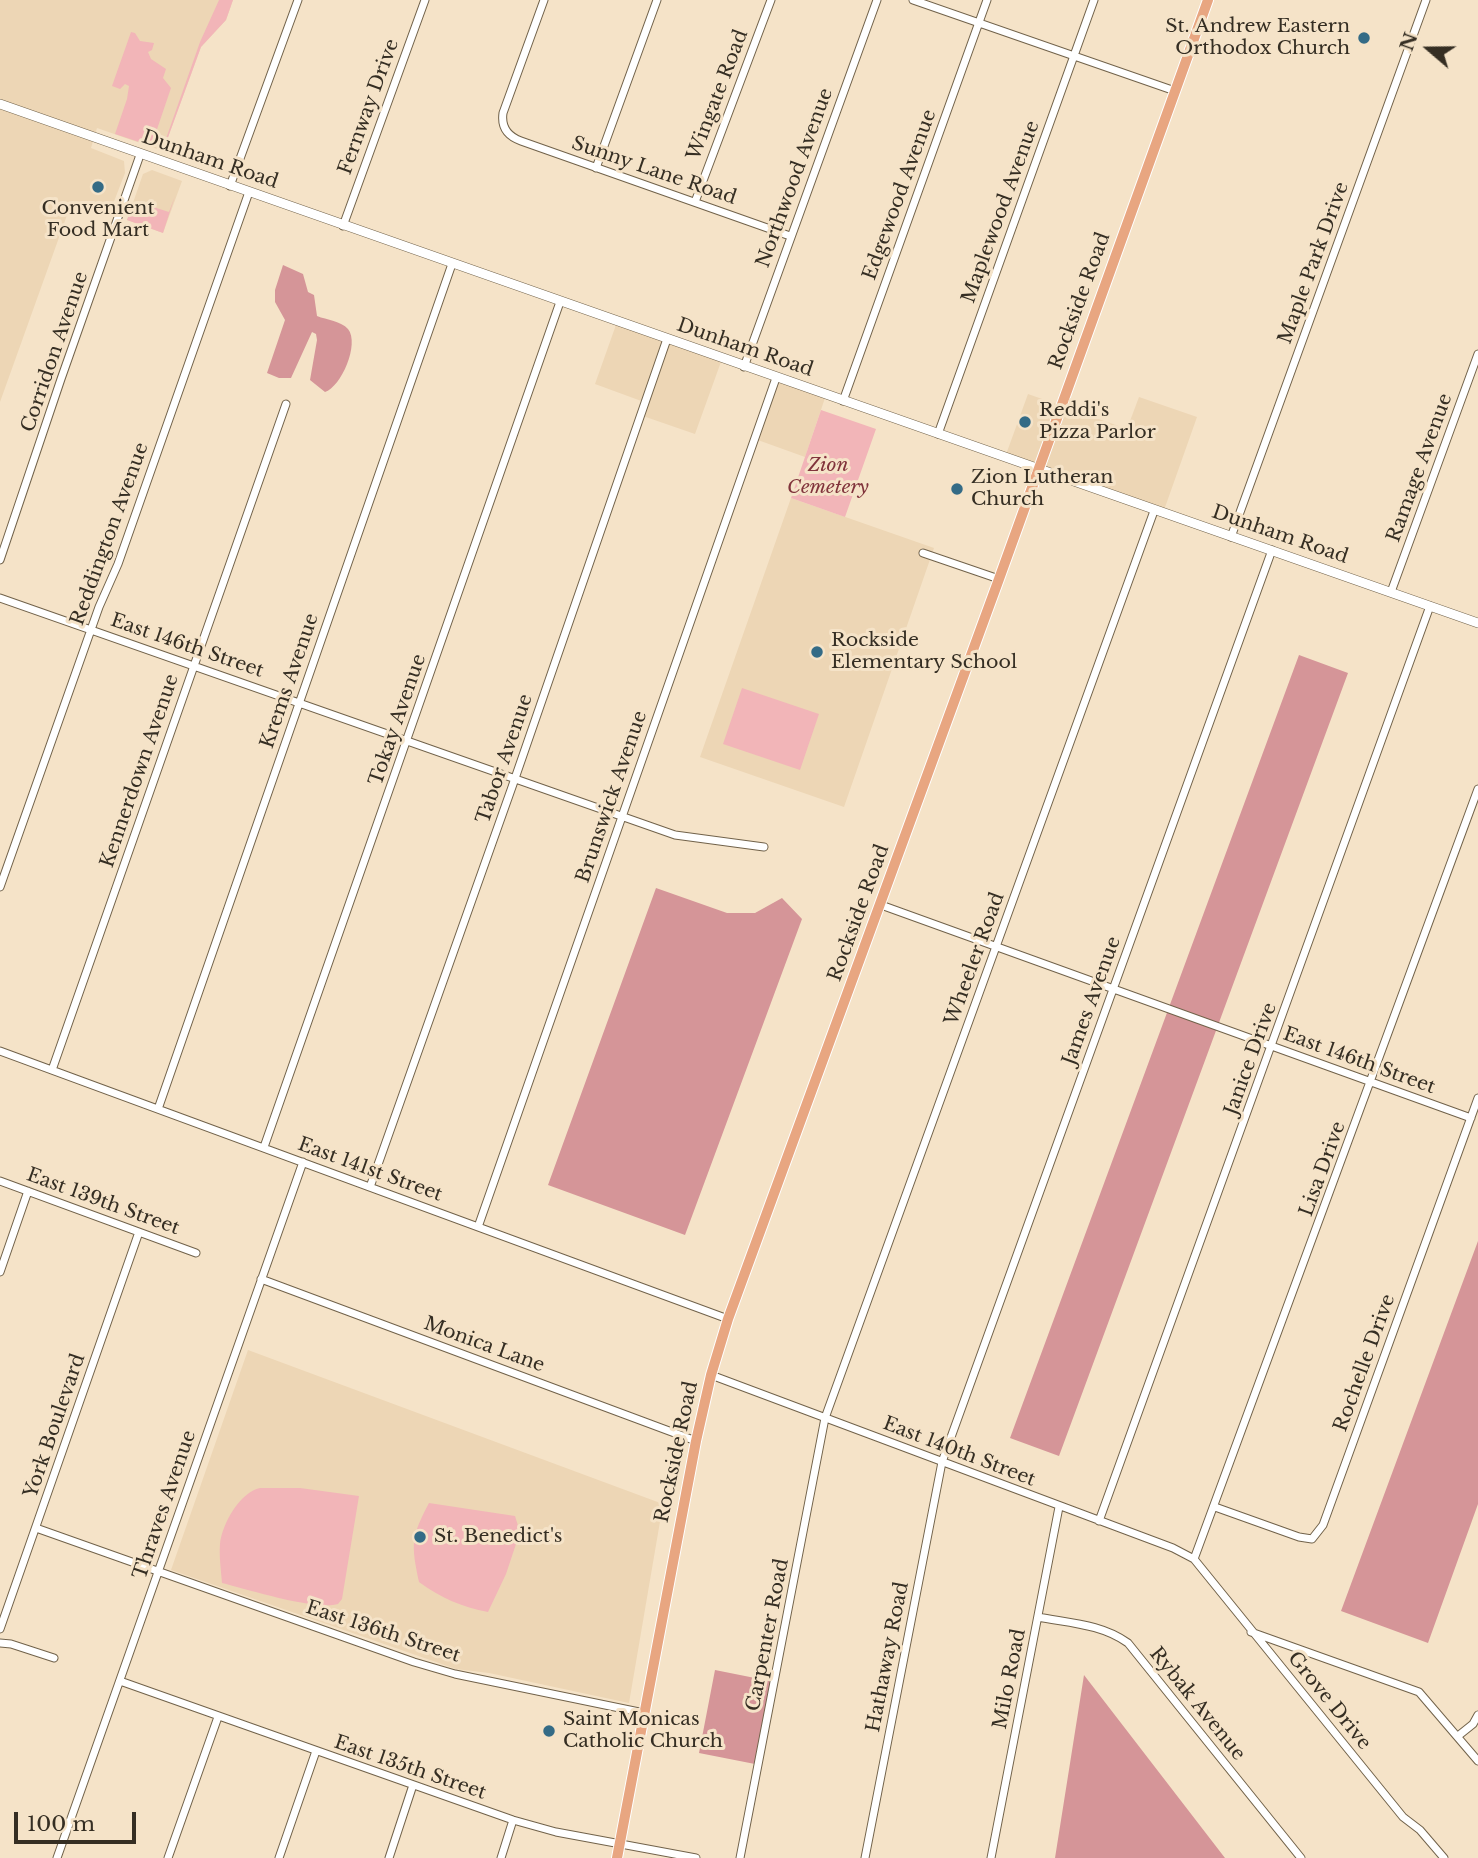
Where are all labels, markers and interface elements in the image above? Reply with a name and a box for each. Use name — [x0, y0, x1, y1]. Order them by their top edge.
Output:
north arrow — [1394, 14, 1464, 84]
place label: St. Andrew Eastern Orthodox Church — [1165, 16, 1350, 60]
street label: Wingate Road — [683, 27, 753, 163]
text: N — [1395, 29, 1423, 54]
marker: St. Andrew Eastern Orthodox Church — [1356, 30, 1372, 46]
street label: Fernway Drive — [334, 36, 404, 178]
street label: Northwood Avenue — [752, 85, 838, 271]
street label: Edgewood Avenue — [859, 107, 941, 283]
street label: Maplewood Avenue — [957, 118, 1045, 306]
street label: Dunham Road — [139, 126, 281, 194]
street label: Sunny Lane Road — [569, 132, 739, 210]
marker: Convenient Food Mart — [90, 179, 106, 195]
street label: Maple Park Drive — [1274, 179, 1354, 347]
place label: Convenient Food Mart — [41, 198, 155, 242]
street label: Rockside Road — [1045, 229, 1115, 373]
street label: Corridon Avenue — [17, 269, 93, 435]
street label: Dunham Road — [674, 314, 816, 382]
street label: Ramage Avenue — [1383, 391, 1457, 545]
place label: Reddi's Pizza Parlor — [1039, 400, 1156, 444]
marker: Reddi's Pizza Parlor — [1017, 414, 1033, 430]
street label: Reddington Avenue — [66, 440, 154, 628]
park label: Zion Cemetery — [787, 455, 869, 499]
place label: Zion Lutheran Church — [971, 467, 1113, 511]
marker: Zion Lutheran Church — [949, 481, 965, 497]
street label: Dunham Road — [1209, 501, 1351, 569]
street label: East 146th Street — [108, 609, 266, 683]
street label: Krems Avenue — [256, 610, 324, 752]
place label: Rockside Elementary School — [831, 630, 1017, 674]
marker: Rockside Elementary School — [809, 644, 825, 660]
street label: Tokay Avenue — [365, 651, 431, 789]
street label: Kennerdown Avenue — [96, 671, 184, 871]
street label: Tabor Avenue — [472, 691, 538, 827]
street label: Brunswick Avenue — [572, 708, 652, 886]
street label: Rockside Road — [824, 841, 894, 985]
street label: Wheeler Road — [940, 889, 1010, 1029]
street label: James Avenue — [1058, 934, 1126, 1068]
street label: Janice Drive — [1220, 1000, 1282, 1118]
street label: East 146th Street — [1280, 1023, 1438, 1099]
street label: Lisa Drive — [1295, 1118, 1351, 1220]
street label: East 141st Street — [295, 1133, 445, 1207]
street label: East 139th Street — [24, 1164, 182, 1240]
street label: Rochelle Drive — [1330, 1291, 1400, 1435]
street label: Monica Lane — [421, 1313, 547, 1377]
street label: York Boulevard — [20, 1351, 90, 1501]
street label: Rockside Road — [651, 1379, 703, 1525]
street label: East 140th Street — [879, 1412, 1039, 1492]
street label: Thraves Avenue — [129, 1428, 201, 1582]
place label: St. Benedict's — [434, 1526, 562, 1548]
marker: St. Benedict's — [412, 1529, 428, 1545]
street label: Carpenter Road — [742, 1557, 794, 1713]
street label: Hathaway Road — [862, 1580, 914, 1734]
street label: East 136th Street — [303, 1596, 463, 1668]
street label: Milo Road — [989, 1627, 1031, 1731]
street label: Rybak Avenue — [1144, 1643, 1250, 1765]
street label: Grove Drive — [1283, 1647, 1375, 1755]
place label: Saint Monicas Catholic Church — [563, 1709, 723, 1753]
marker: Saint Monicas Catholic Church — [541, 1723, 557, 1739]
street label: East 135th Street — [331, 1731, 489, 1805]
scale bar — [18, 1798, 140, 1842]
text: 100 m — [27, 1811, 95, 1837]

